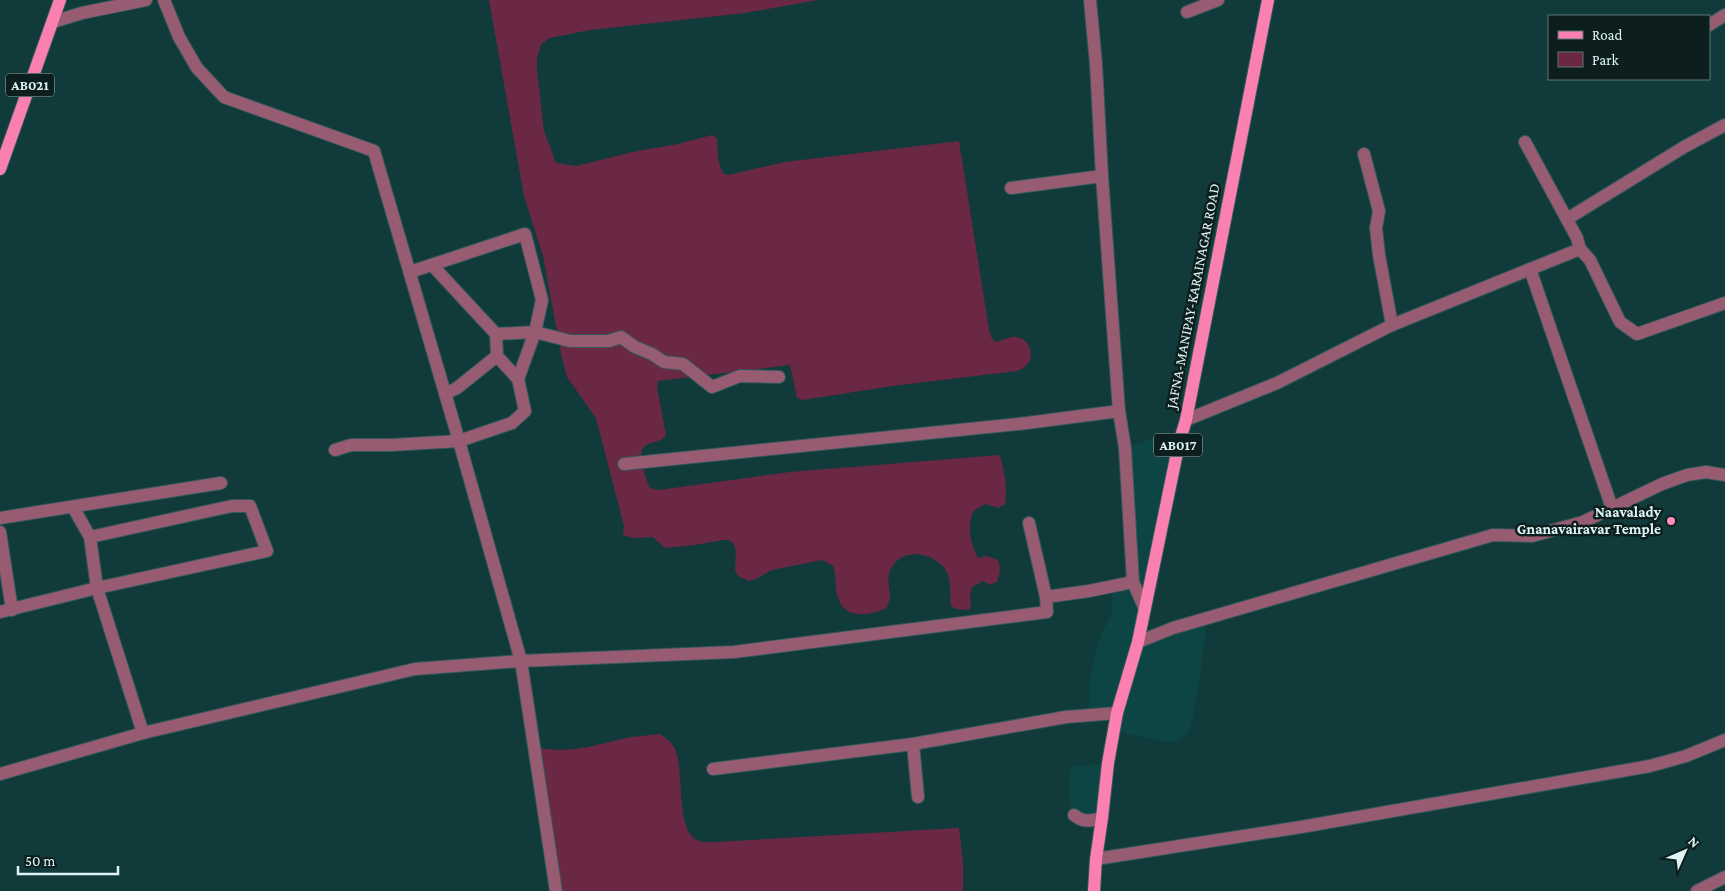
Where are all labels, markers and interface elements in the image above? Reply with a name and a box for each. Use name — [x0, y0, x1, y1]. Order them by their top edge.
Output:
legend — [1548, 15, 1710, 80]
text: Road — [1592, 27, 1623, 43]
text: Park — [1592, 52, 1619, 68]
road number: AB021 — [6, 74, 54, 96]
street label: JAFNA-MANIPAY-KARAINAGAR ROAD — [1163, 182, 1224, 412]
road number: AB017 — [1154, 434, 1202, 456]
place label: Naavalady Gnanavairavar Temple — [1517, 504, 1662, 537]
marker: Naavalady Gnanavairavar Temple — [1665, 515, 1677, 527]
north arrow — [1660, 826, 1710, 876]
text: N — [1685, 833, 1704, 851]
scale bar — [18, 844, 118, 876]
text: 50 m — [25, 853, 55, 869]

